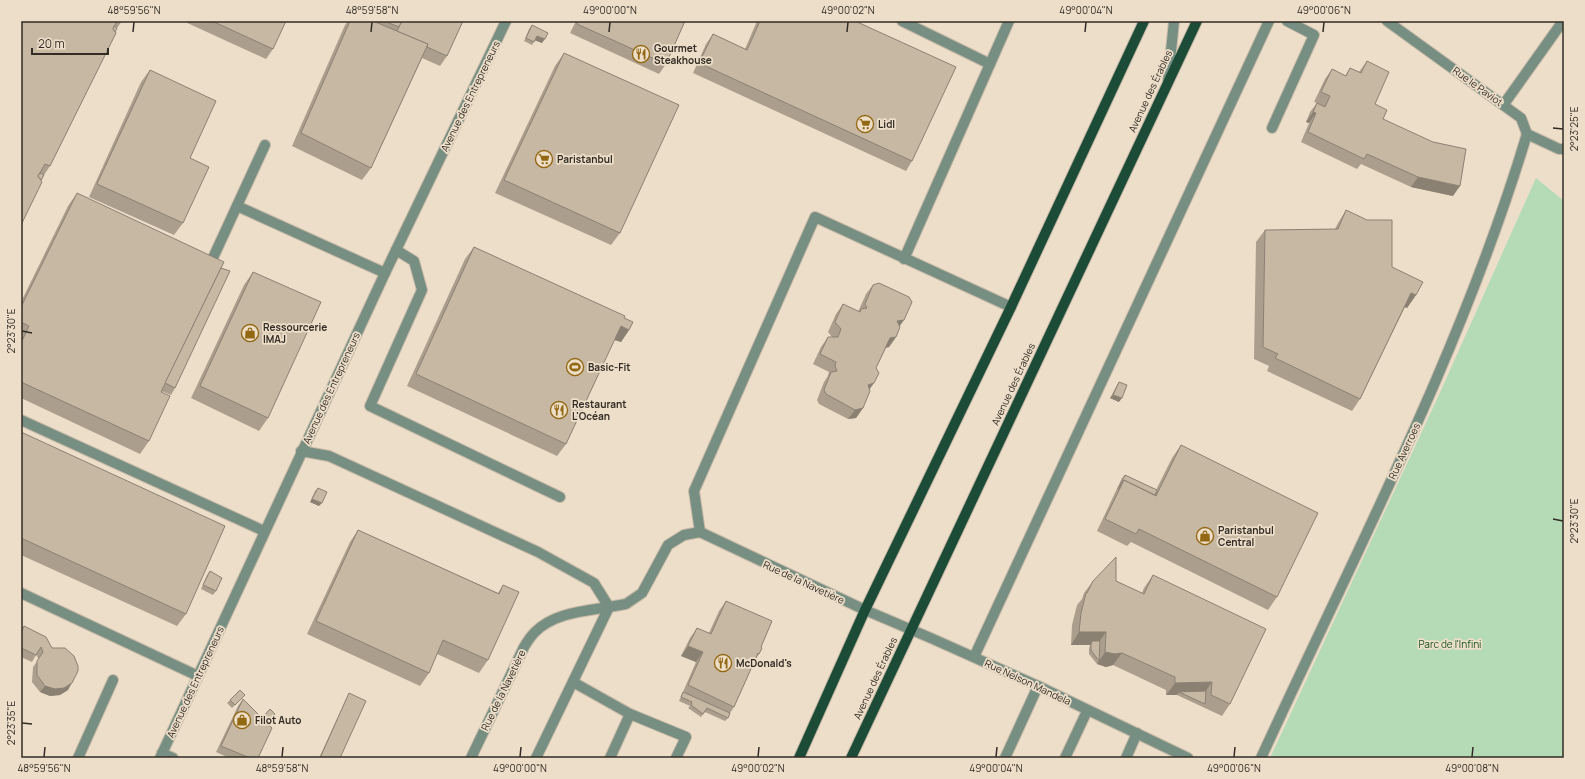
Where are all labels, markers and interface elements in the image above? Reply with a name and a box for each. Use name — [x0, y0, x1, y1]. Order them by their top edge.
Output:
text: 48°59'56"N — [107, 3, 161, 17]
text: 48°59'58"N — [346, 3, 398, 17]
text: 49°00'00"N — [583, 3, 637, 17]
text: 49°00'02"N — [821, 3, 875, 17]
text: 49°00'04"N — [1059, 3, 1113, 17]
text: 49°00'06"N — [1297, 3, 1351, 17]
scale bar — [32, 30, 108, 56]
text: 20 m — [38, 35, 65, 52]
street label: Avenue des Entrepreneurs — [437, 38, 503, 154]
place label: Gourmet Steakhouse — [654, 41, 712, 67]
restaurant icon: Gourmet Steakhouse — [631, 44, 651, 64]
street label: Avenue des Érables — [1125, 48, 1175, 134]
street label: Rue le Paviot — [1450, 63, 1506, 109]
text: 2°23'25"E — [1567, 106, 1581, 151]
supermarket icon: Lidl — [855, 114, 875, 134]
place label: Lidl — [878, 117, 895, 131]
supermarket icon: Paristanbul — [534, 149, 554, 169]
place label: Paristanbul — [557, 152, 613, 166]
text: 2°23'30"E — [4, 308, 18, 353]
place label: Ressourcerie IMAJ — [263, 320, 327, 346]
shop icon: Ressourcerie IMAJ — [240, 323, 260, 343]
street label: Avenue des Entrepreneurs — [299, 330, 363, 446]
street label: Avenue des Érables — [988, 341, 1038, 427]
sports icon: Basic-Fit — [565, 357, 585, 377]
place label: Basic-Fit — [588, 360, 631, 374]
place label: Restaurant L'Océan — [572, 397, 627, 423]
restaurant icon: Restaurant L'Océan — [549, 400, 569, 420]
street label: Rue Averroes — [1385, 420, 1423, 482]
text: 2°23'30"E — [1567, 498, 1581, 543]
place label: Paristanbul Central — [1218, 523, 1274, 549]
shop icon: Paristanbul Central — [1195, 526, 1215, 546]
street label: Rue de la Navetière — [761, 557, 847, 607]
street label: Avenue des Entrepreneurs — [163, 624, 227, 740]
street label: Avenue des Érables — [850, 635, 900, 721]
park label: Parc de l'Infini — [1419, 637, 1481, 651]
street label: Rue de la Navetière — [477, 647, 529, 733]
restaurant icon: McDonald's — [713, 653, 733, 673]
place label: McDonald's — [736, 656, 792, 670]
street label: Rue Nelson Mandela — [983, 656, 1073, 708]
text: 2°23'35"E — [4, 700, 18, 745]
shop icon: Filot Auto — [232, 710, 252, 730]
place label: Filot Auto — [255, 713, 302, 727]
text: 48°59'56"N — [17, 761, 71, 775]
text: 48°59'58"N — [256, 761, 308, 775]
text: 49°00'00"N — [493, 761, 547, 775]
text: 49°00'02"N — [731, 761, 785, 775]
text: 49°00'04"N — [969, 761, 1023, 775]
text: 49°00'06"N — [1207, 761, 1261, 775]
text: 49°00'08"N — [1445, 761, 1499, 775]

